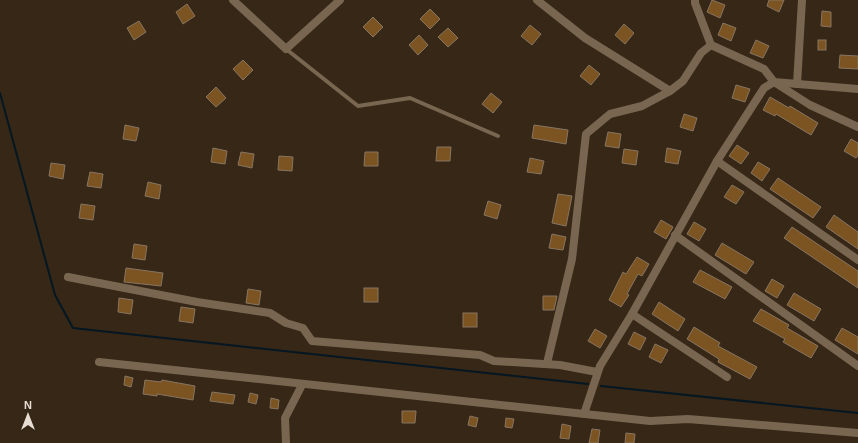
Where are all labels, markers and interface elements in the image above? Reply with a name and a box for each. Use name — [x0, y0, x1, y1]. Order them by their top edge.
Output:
north arrow — [8, 395, 48, 435]
text: N — [24, 399, 32, 411]

